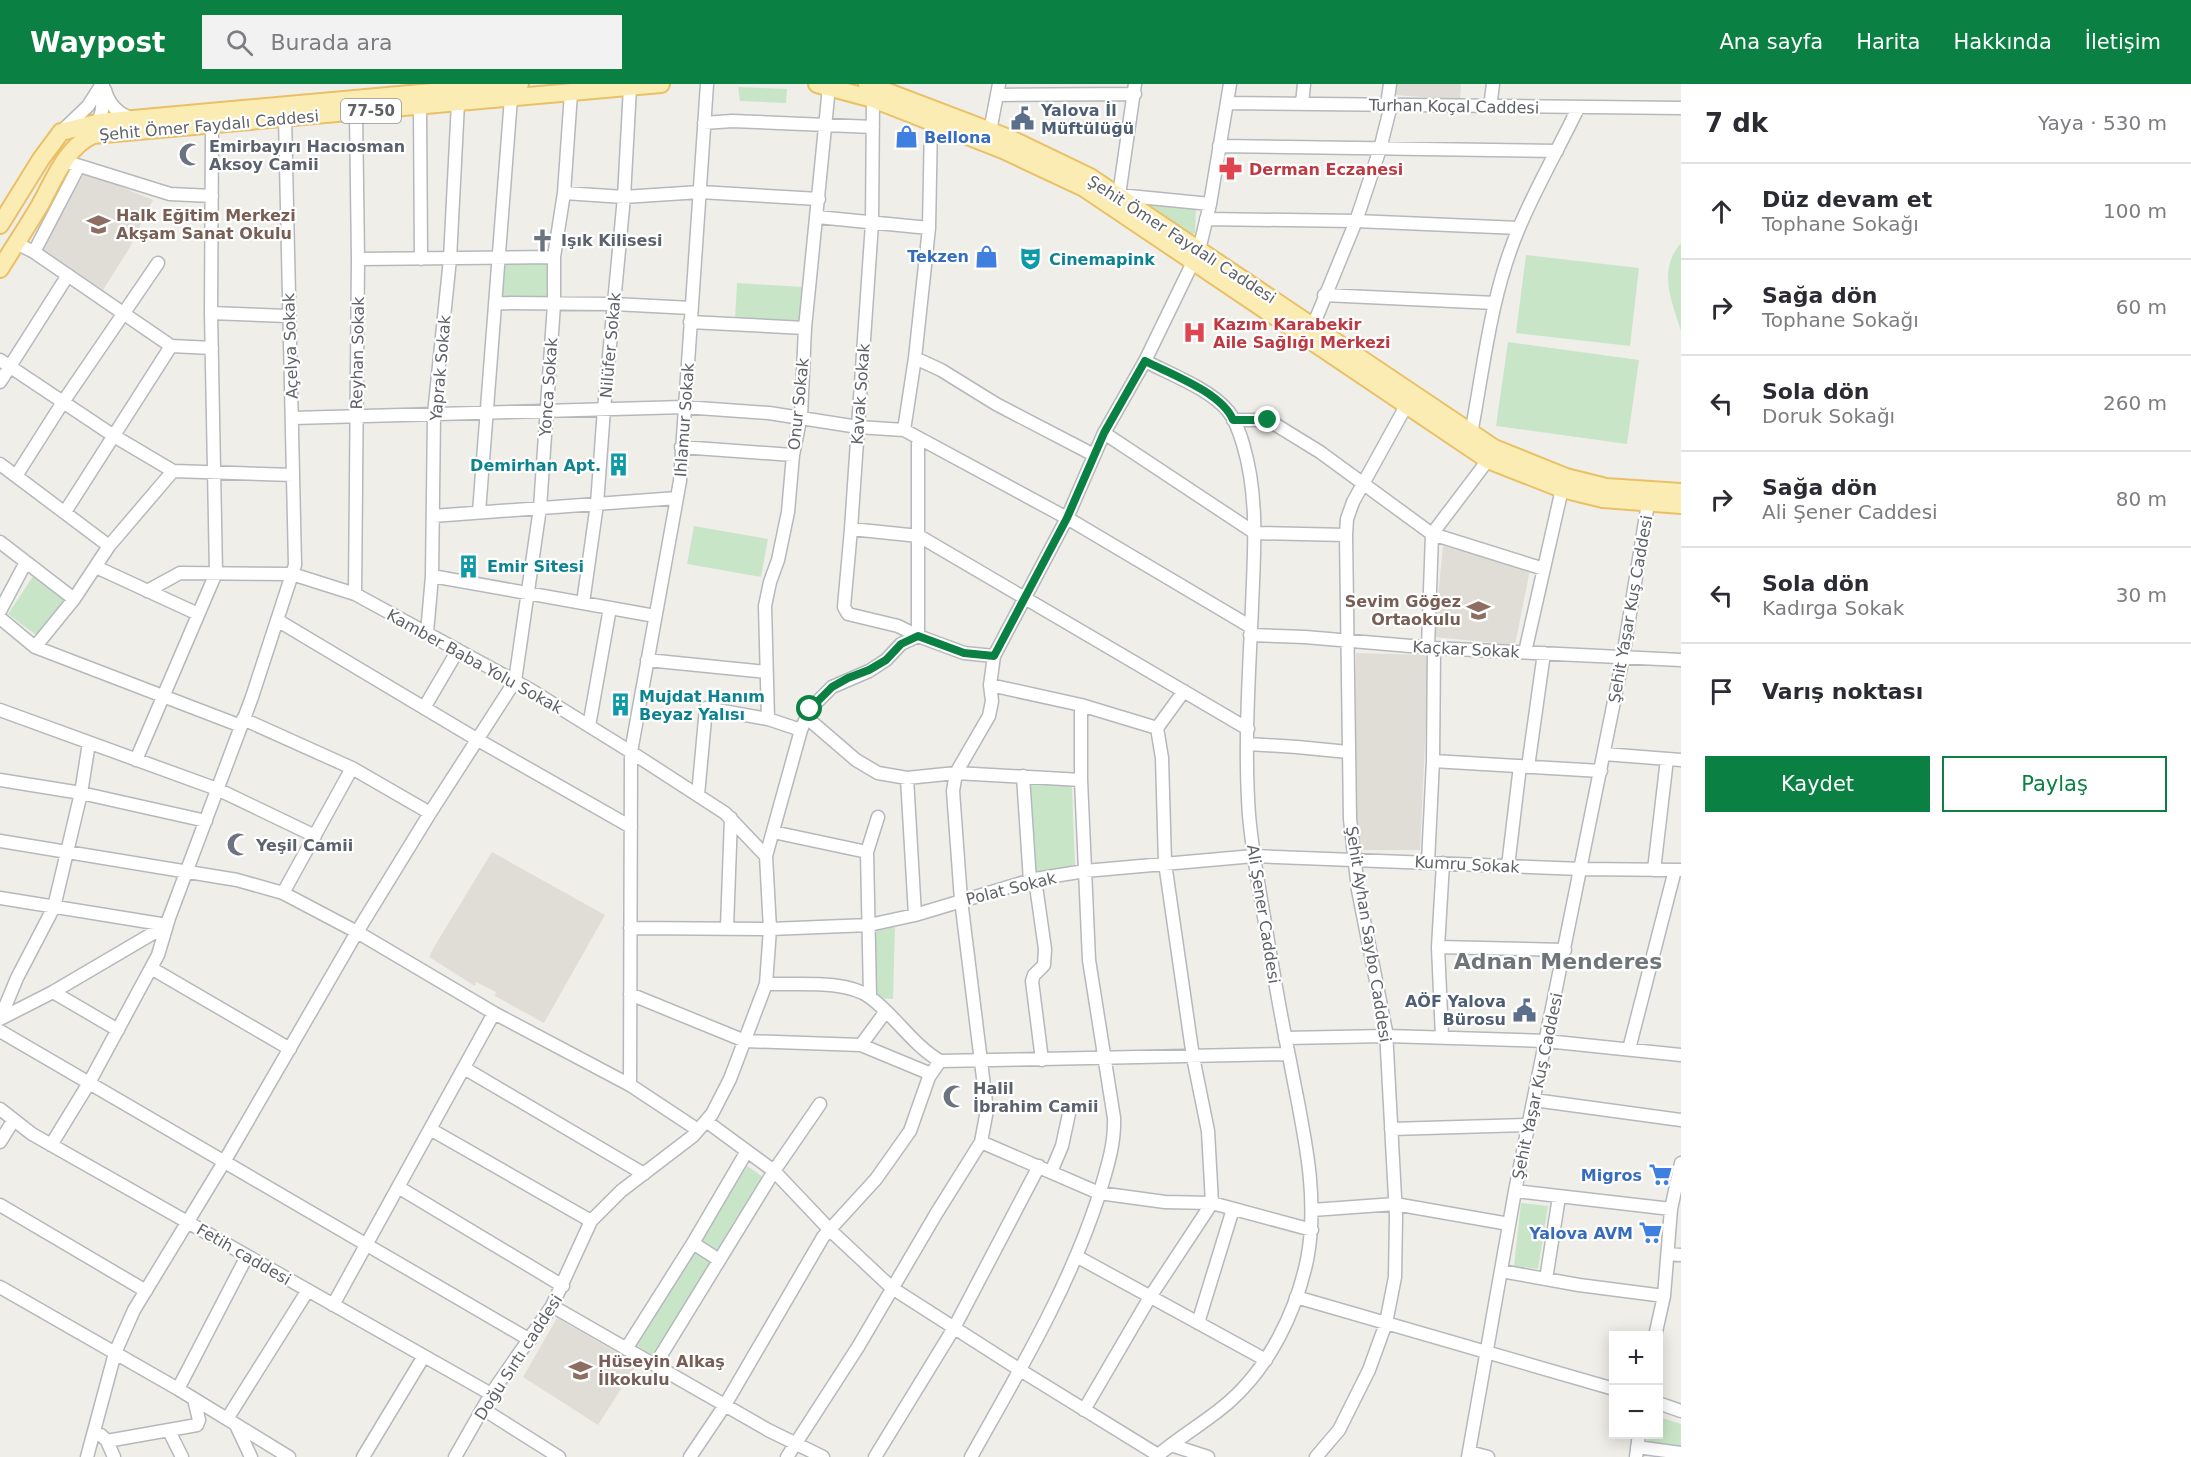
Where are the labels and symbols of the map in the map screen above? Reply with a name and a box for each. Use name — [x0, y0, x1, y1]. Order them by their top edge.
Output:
street label: Turhan Koçal Caddesi — [1368, 95, 1539, 117]
road number: 77-50 — [341, 99, 401, 123]
place label: Yalova İl Müftülüğü — [1040, 101, 1134, 138]
street label: Şehit Ömer Faydalı Caddesi — [98, 106, 320, 145]
public building icon: Yalova İl Müftülüğü — [1010, 106, 1036, 132]
shop icon: Bellona — [893, 124, 919, 150]
place label: Bellona — [924, 128, 991, 147]
place label: Emirbayırı Hacıosman Aksoy Camii — [209, 137, 405, 174]
mosque icon: Emirbayırı Hacıosman Aksoy Camii — [178, 142, 204, 168]
pharmacy icon: Derman Eczanesi — [1218, 156, 1244, 182]
place label: Derman Eczanesi — [1249, 160, 1403, 179]
street label: Şehit Ömer Faydalı Caddesi — [1084, 171, 1279, 307]
place label: Halk Eğitim Merkezi Akşam Sanat Okulu — [116, 206, 296, 243]
school or university icon: Halk Eğitim Merkezi Akşam Sanat Okulu — [85, 211, 111, 237]
church icon: Işık Kilisesi — [530, 227, 556, 253]
place label: Işık Kilisesi — [561, 231, 662, 250]
shop icon: Tekzen — [974, 243, 1000, 269]
theatre icon: Cinemapink — [1018, 246, 1044, 272]
place label: Tekzen — [907, 247, 969, 266]
place label: Cinemapink — [1049, 250, 1155, 269]
street label: Nilüfer Sokak — [596, 291, 625, 399]
street label: Açelya Sokak — [279, 292, 302, 399]
street label: Reyhan Sokak — [347, 296, 368, 410]
street label: Yaprak Sokak — [426, 314, 455, 423]
place label: Kazım Karabekir Aile Sağlığı Merkezi — [1213, 315, 1391, 352]
hospital icon: Kazım Karabekir Aile Sağlığı Merkezi — [1182, 320, 1208, 346]
street label: Yonca Sokak — [535, 336, 561, 438]
street label: Kavak Sokak — [847, 342, 874, 445]
street label: Onur Sokak — [784, 356, 813, 451]
street label: Ihlamur Sokak — [671, 362, 698, 478]
route end — [1254, 406, 1280, 432]
building icon: Demirhan Apt. — [606, 452, 632, 478]
place label: Demirhan Apt. — [470, 456, 601, 475]
street label: Şehit Yaşar Kuş Caddesi — [1605, 514, 1656, 704]
building icon: Emir Sitesi — [456, 553, 482, 579]
place label: Emir Sitesi — [487, 557, 584, 576]
place label: Sevim Göğez Ortaokulu — [1345, 592, 1461, 629]
school or university icon: Sevim Göğez Ortaokulu — [1466, 597, 1492, 623]
street label: Kamber Baba Yolu Sokak — [383, 605, 567, 718]
street label: Kaçkar Sokak — [1412, 637, 1521, 662]
place label: Mujdat Hanım Beyaz Yalısı — [639, 687, 765, 724]
building icon: Mujdat Hanım Beyaz Yalısı — [608, 692, 634, 718]
route start — [796, 695, 822, 721]
street label: Şehit Ayhan Saybo Caddesi — [1342, 825, 1395, 1044]
mosque icon: Yeşil Camii — [225, 832, 251, 858]
place label: Yeşil Camii — [255, 836, 353, 855]
street label: Ali Şener Caddesi — [1243, 843, 1284, 985]
street label: Kumru Sokak — [1414, 852, 1521, 877]
street label: Polat Sokak — [964, 868, 1059, 909]
district label: Adnan Menderes — [1454, 949, 1662, 974]
street label: Şehit Yaşar Kuş Caddesi — [1508, 991, 1567, 1181]
place label: AÖF Yalova Bürosu — [1405, 992, 1506, 1029]
public building icon: AÖF Yalova Bürosu — [1511, 997, 1537, 1023]
place label: Halil İbrahim Camii — [973, 1079, 1098, 1116]
mosque icon: Halil İbrahim Camii — [942, 1084, 968, 1110]
supermarket icon: Migros — [1647, 1162, 1673, 1188]
place label: Migros — [1581, 1166, 1642, 1185]
street label: Fetih caddesi — [193, 1220, 294, 1289]
supermarket icon: Yalova AVM — [1638, 1220, 1664, 1246]
place label: Yalova AVM — [1528, 1224, 1633, 1243]
street label: Doğu Sırtı caddesi — [471, 1291, 566, 1424]
place label: Hüseyin Alkaş İlkokulu — [598, 1352, 725, 1389]
school or university icon: Hüseyin Alkaş İlkokulu — [567, 1357, 593, 1383]

